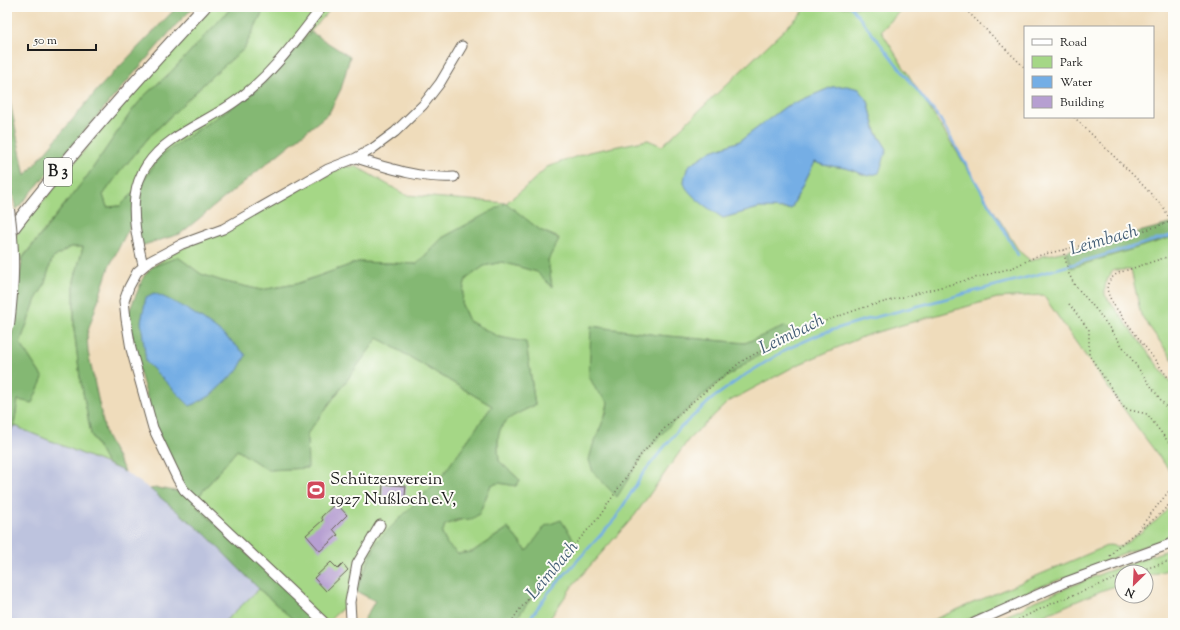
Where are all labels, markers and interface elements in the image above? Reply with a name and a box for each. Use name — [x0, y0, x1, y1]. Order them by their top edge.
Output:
scale bar — [28, 26, 96, 52]
legend — [1024, 26, 1154, 118]
text: 50 m — [33, 32, 57, 50]
text: Road — [1060, 34, 1087, 52]
text: Park — [1060, 54, 1083, 72]
text: Water — [1060, 74, 1093, 92]
text: Building — [1060, 94, 1104, 112]
road number: B 3 — [44, 158, 72, 186]
water label: Leimbach — [1067, 219, 1141, 263]
water label: Leimbach — [755, 308, 829, 362]
place label: Schützenverein 1927 Nußloch e.V, — [330, 468, 456, 512]
sports icon: Schützenverein 1927 Nußloch e.V, — [305, 479, 327, 501]
water label: Leimbach — [521, 536, 586, 606]
north arrow — [1114, 564, 1154, 604]
text: N — [1123, 583, 1139, 602]

